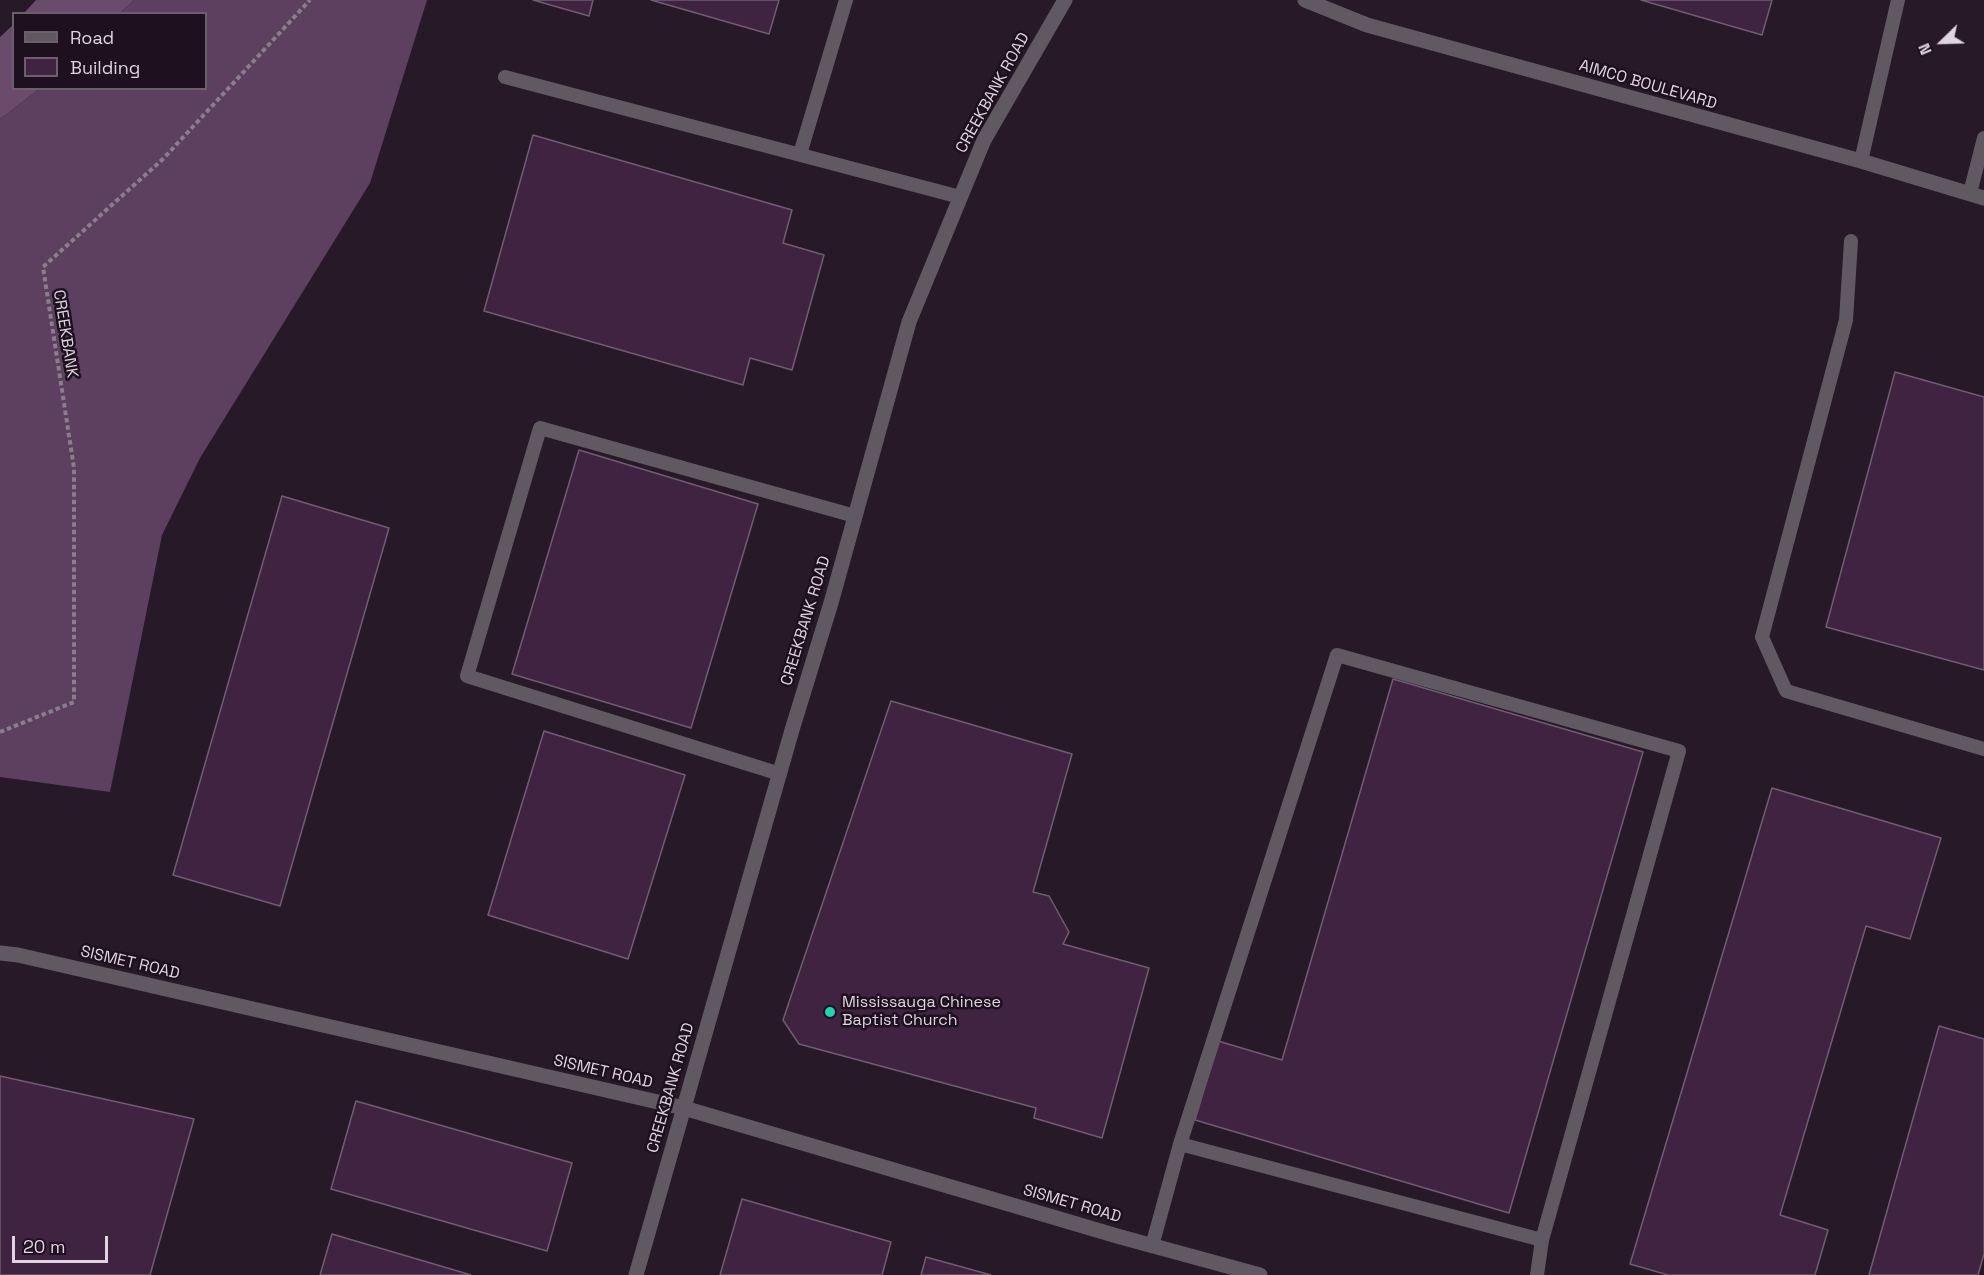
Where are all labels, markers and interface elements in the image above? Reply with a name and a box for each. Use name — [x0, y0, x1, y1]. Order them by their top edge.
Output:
legend — [12, 12, 207, 90]
north arrow — [1912, 12, 1972, 72]
text: Road — [70, 26, 114, 49]
street label: CREEKBANK ROAD — [952, 30, 1034, 156]
text: N — [1913, 40, 1937, 58]
text: Building — [70, 56, 140, 79]
street label: AIMCO BOULEVARD — [1577, 56, 1719, 114]
street label: CREEKBANK — [49, 288, 81, 380]
street label: CREEKBANK ROAD — [777, 554, 835, 688]
street label: SISMET ROAD — [79, 942, 181, 984]
place label: Mississauga Chinese Baptist Church — [842, 993, 1001, 1031]
marker: Mississauga Chinese Baptist Church — [823, 1005, 837, 1019]
street label: CREEKBANK ROAD — [643, 1021, 699, 1155]
street label: SISMET ROAD — [552, 1051, 654, 1093]
street label: SISMET ROAD — [1021, 1181, 1123, 1227]
scale bar — [15, 1224, 111, 1262]
text: 20 m — [23, 1235, 66, 1258]

